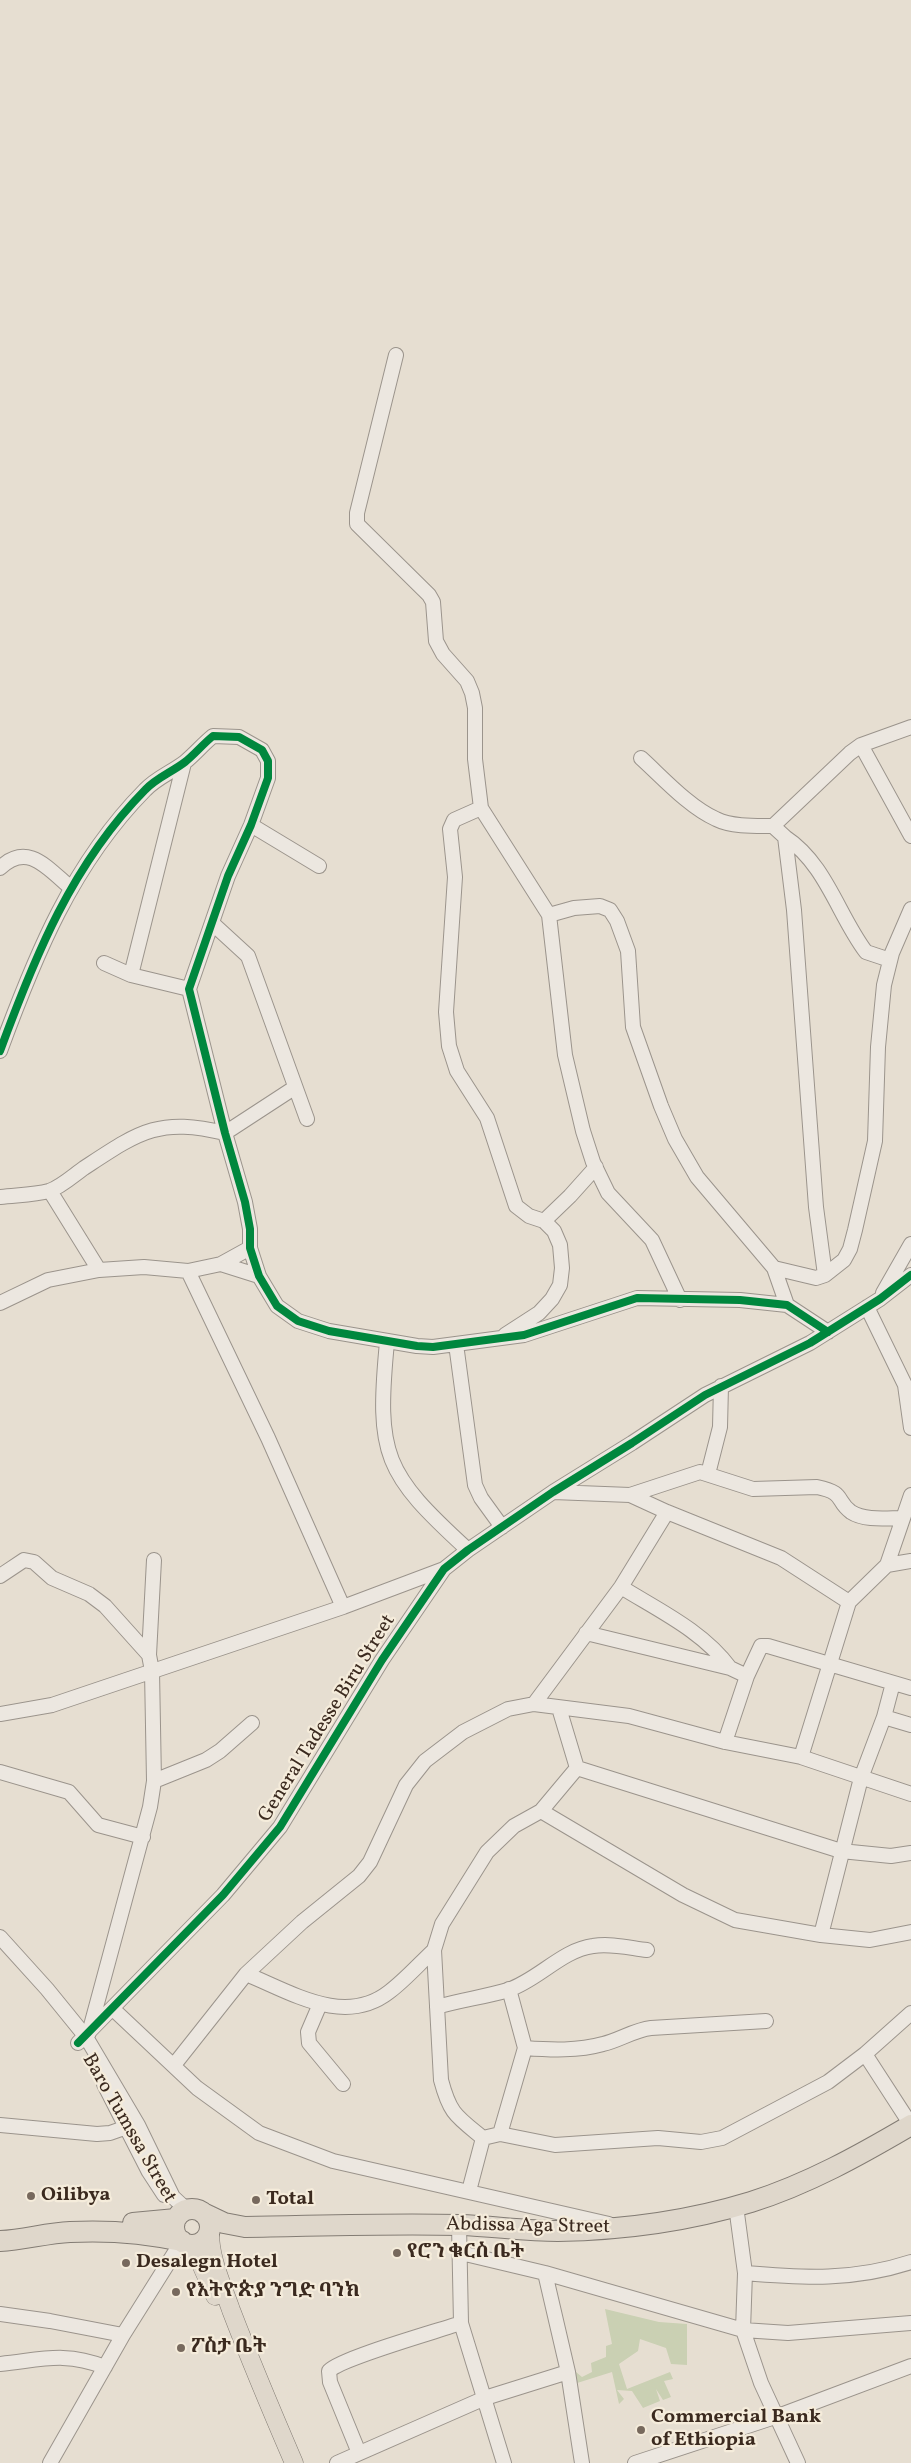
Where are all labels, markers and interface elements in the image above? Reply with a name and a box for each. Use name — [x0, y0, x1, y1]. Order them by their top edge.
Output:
street label: General Tadesse Biru Street — [254, 1611, 402, 1827]
street label: Baro Tumssa Street — [75, 2050, 181, 2208]
place label: Oilibya — [41, 2184, 110, 2208]
place label: Total — [266, 2188, 314, 2212]
marker: Oilibya — [25, 2190, 37, 2202]
marker: Total — [250, 2194, 262, 2206]
street label: Abdissa Aga Street — [446, 2214, 610, 2240]
place label: የሮን ቁርስ ቤት — [407, 2241, 524, 2265]
marker: የሮን ቁርስ ቤት — [391, 2247, 403, 2259]
place label: Desalegn Hotel — [136, 2251, 278, 2275]
marker: Desalegn Hotel — [120, 2257, 132, 2269]
place label: የእትዮጵያ ንግድ ባንክ — [186, 2280, 360, 2304]
marker: የእትዮጵያ ንግድ ባንክ — [170, 2286, 182, 2298]
place label: ፖስታ ቤት — [191, 2336, 266, 2360]
marker: ፖስታ ቤት — [175, 2342, 187, 2354]
place label: Commercial Bank of Ethiopia — [651, 2406, 821, 2453]
marker: Commercial Bank of Ethiopia — [635, 2424, 647, 2436]

